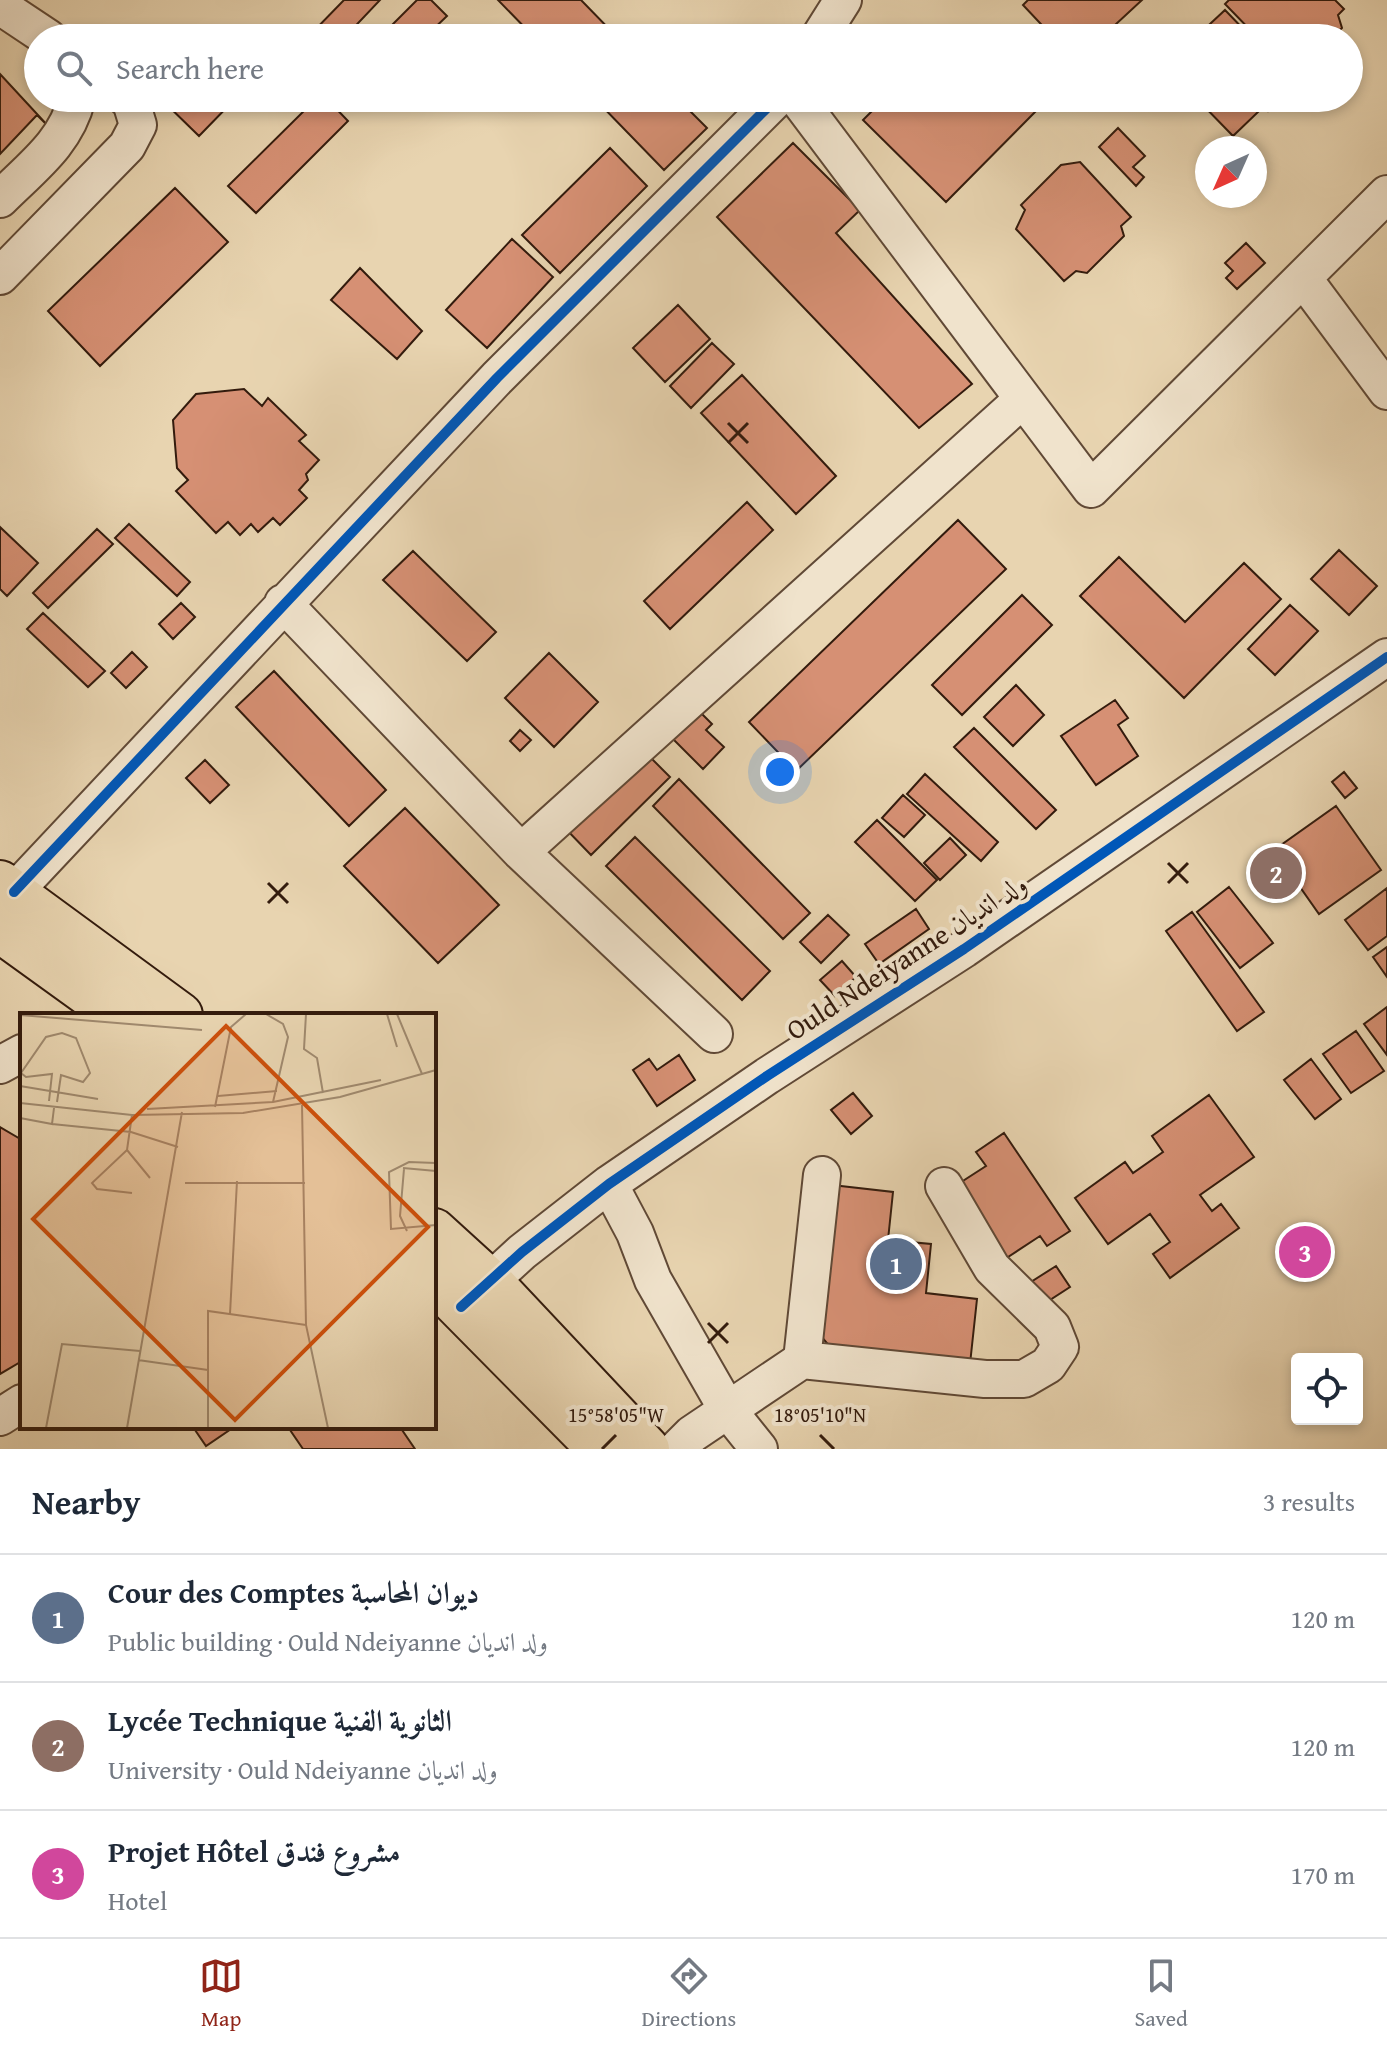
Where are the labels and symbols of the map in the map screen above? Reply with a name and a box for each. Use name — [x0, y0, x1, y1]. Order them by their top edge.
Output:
north arrow — [1195, 136, 1267, 208]
your location — [760, 752, 800, 792]
pin: 2 — [1250, 843, 1302, 903]
street label: Ould Ndeiyanne ولد انديان — [777, 863, 1035, 1049]
inset map — [20, 1013, 436, 1429]
pin: 3 — [1279, 1222, 1331, 1282]
pin: 1 — [870, 1234, 922, 1294]
text: 15°58'05"W — [568, 1400, 664, 1429]
text: 18°05'10"N — [774, 1400, 866, 1429]

